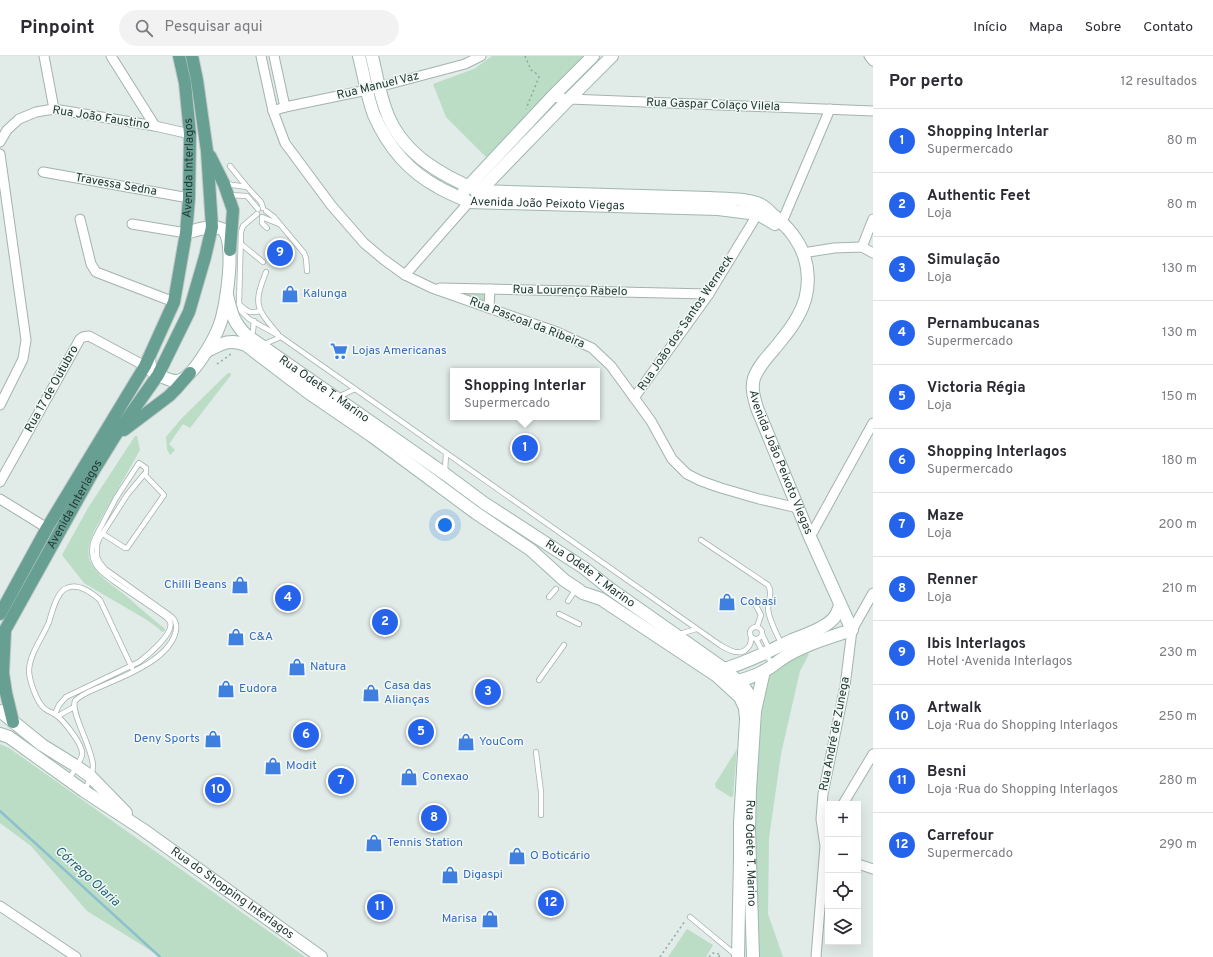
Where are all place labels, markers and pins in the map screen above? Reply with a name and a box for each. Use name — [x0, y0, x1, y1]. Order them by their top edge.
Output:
pin: 9 — [267, 238, 293, 268]
shop icon: Kalunga — [280, 284, 300, 304]
place label: Kalunga — [303, 286, 347, 302]
supermarket icon: Lojas Americanas — [329, 341, 349, 361]
place label: Lojas Americanas — [352, 343, 447, 359]
pin: 1 — [512, 433, 538, 463]
shop icon: Chilli Beans — [230, 575, 250, 595]
place label: Chilli Beans — [164, 577, 227, 593]
pin: 4 — [275, 583, 301, 613]
shop icon: Cobasi — [717, 592, 737, 612]
place label: Cobasi — [740, 594, 776, 610]
pin: 2 — [372, 607, 398, 637]
shop icon: C&A — [226, 627, 246, 647]
place label: C&A — [249, 629, 273, 645]
shop icon: Natura — [287, 657, 307, 677]
place label: Natura — [310, 659, 346, 675]
pin: 3 — [475, 677, 501, 707]
place label: Casa das Alianças — [384, 678, 431, 708]
shop icon: Eudora — [216, 679, 236, 699]
place label: Eudora — [239, 681, 277, 697]
shop icon: Casa das Alianças — [361, 683, 381, 703]
pin: 5 — [408, 717, 434, 747]
pin: 6 — [293, 720, 319, 750]
shop icon: Deny Sports — [203, 729, 223, 749]
place label: Deny Sports — [134, 731, 200, 747]
shop icon: YouCom — [456, 732, 476, 752]
place label: YouCom — [479, 734, 524, 750]
shop icon: Modit — [263, 756, 283, 776]
place label: Modit — [286, 758, 317, 774]
pin: 7 — [328, 766, 354, 796]
shop icon: Conexao — [399, 767, 419, 787]
place label: Conexao — [422, 769, 469, 785]
pin: 10 — [205, 775, 231, 805]
pin: 8 — [421, 803, 447, 833]
shop icon: Tennis Station — [364, 833, 384, 853]
place label: Tennis Station — [387, 835, 463, 851]
shop icon: O Boticário — [507, 846, 527, 866]
place label: O Boticário — [530, 848, 590, 864]
shop icon: Digaspi — [440, 865, 460, 885]
place label: Digaspi — [463, 867, 503, 883]
pin: 12 — [538, 888, 564, 918]
pin: 11 — [367, 892, 393, 922]
shop icon: Marisa — [480, 909, 500, 929]
place label: Marisa — [442, 911, 477, 927]

